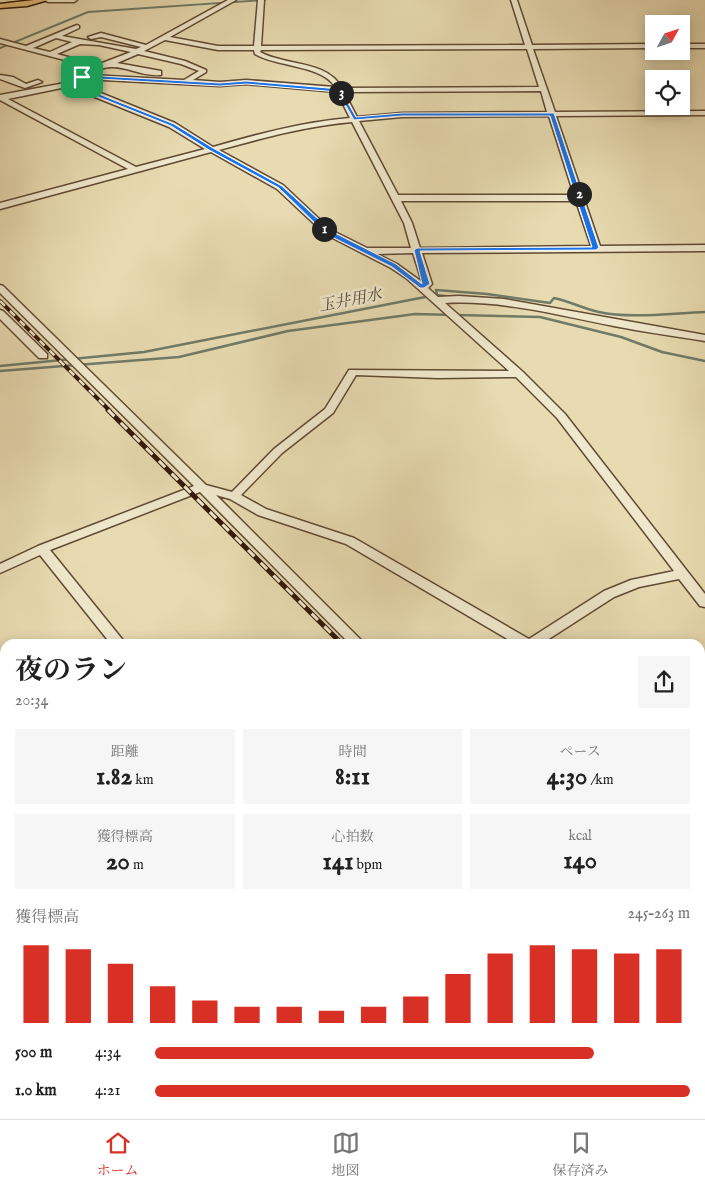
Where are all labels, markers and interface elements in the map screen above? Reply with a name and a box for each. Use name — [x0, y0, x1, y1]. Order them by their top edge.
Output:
north arrow — [645, 15, 690, 60]
map controls — [645, 15, 690, 115]
pin — [61, 56, 103, 98]
icon: arrive — [68, 63, 96, 91]
button: locate — [645, 70, 690, 115]
pin: 3 — [328, 80, 354, 106]
text: 3 — [339, 84, 344, 102]
pin: 2 — [566, 182, 592, 206]
text: 2 — [576, 185, 583, 203]
pin: 1 — [312, 216, 336, 242]
text: 1 — [322, 220, 327, 238]
water label: 玉井用水 — [317, 285, 386, 317]
text: 夜のラン — [15, 654, 127, 689]
button: share — [638, 656, 690, 708]
text: 20:34 — [15, 691, 48, 711]
text: 距離 — [111, 743, 139, 761]
text: 時間 — [338, 743, 366, 761]
text: ペース — [560, 743, 601, 761]
text: 1.82 — [96, 761, 132, 793]
text: 8:11 — [335, 761, 370, 793]
text: 4:30 — [547, 761, 587, 793]
text: km — [132, 771, 154, 789]
text: /km — [587, 771, 613, 789]
text: kcal — [568, 827, 592, 845]
text: 獲得標高 — [97, 828, 153, 846]
text: 心拍数 — [331, 828, 373, 846]
text: 140 — [563, 845, 597, 877]
text: 20 — [106, 846, 130, 878]
text: 141 — [323, 846, 353, 878]
text: m — [130, 856, 144, 874]
text: bpm — [353, 856, 382, 874]
text: 245–263 m — [627, 904, 690, 924]
text: 獲得標高 — [15, 908, 79, 928]
text: 500 m — [15, 1043, 52, 1063]
text: 4:34 — [95, 1043, 121, 1063]
text: 1.0 km — [15, 1081, 57, 1101]
text: 4:21 — [95, 1081, 121, 1101]
tab: ホーム — [97, 1129, 139, 1180]
tab: 地図 — [332, 1129, 360, 1180]
tab: 保存済み — [553, 1129, 609, 1180]

